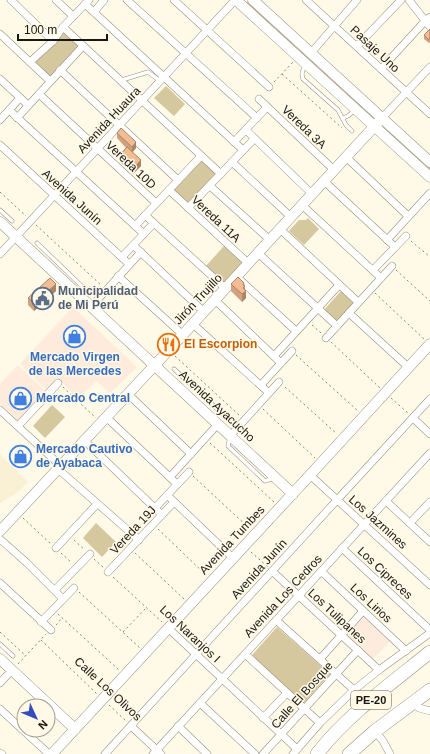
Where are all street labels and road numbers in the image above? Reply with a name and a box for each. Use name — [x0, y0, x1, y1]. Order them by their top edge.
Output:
street label: Pasaje Uno — [348, 23, 403, 75]
street label: Avenida Huaura — [75, 84, 144, 156]
street label: Vereda 3A — [279, 102, 329, 152]
street label: Vereda 10D — [103, 138, 159, 192]
street label: Avenida Junín — [39, 166, 105, 228]
street label: Vereda 11A — [189, 193, 243, 245]
street label: Jirón Trujillo — [171, 271, 225, 327]
street label: Avenida Ayacucho — [176, 367, 258, 445]
street label: Los Jazmines — [346, 492, 410, 552]
street label: Vereda 19J — [107, 503, 159, 557]
street label: Avenida Tumbes — [196, 503, 268, 577]
street label: Avenida Junín — [228, 536, 290, 602]
street label: Los Cipreces — [355, 544, 415, 602]
street label: Avenida Los Cedros — [241, 552, 325, 640]
street label: Los Lirios — [347, 580, 395, 626]
street label: Los Tulipanes — [305, 586, 369, 646]
street label: Los Naranjos I — [157, 602, 223, 666]
street label: Calle Los Olivos — [72, 654, 144, 724]
street label: Calle El Bosque — [268, 658, 336, 731]
road number: PE-20 — [351, 691, 391, 709]

